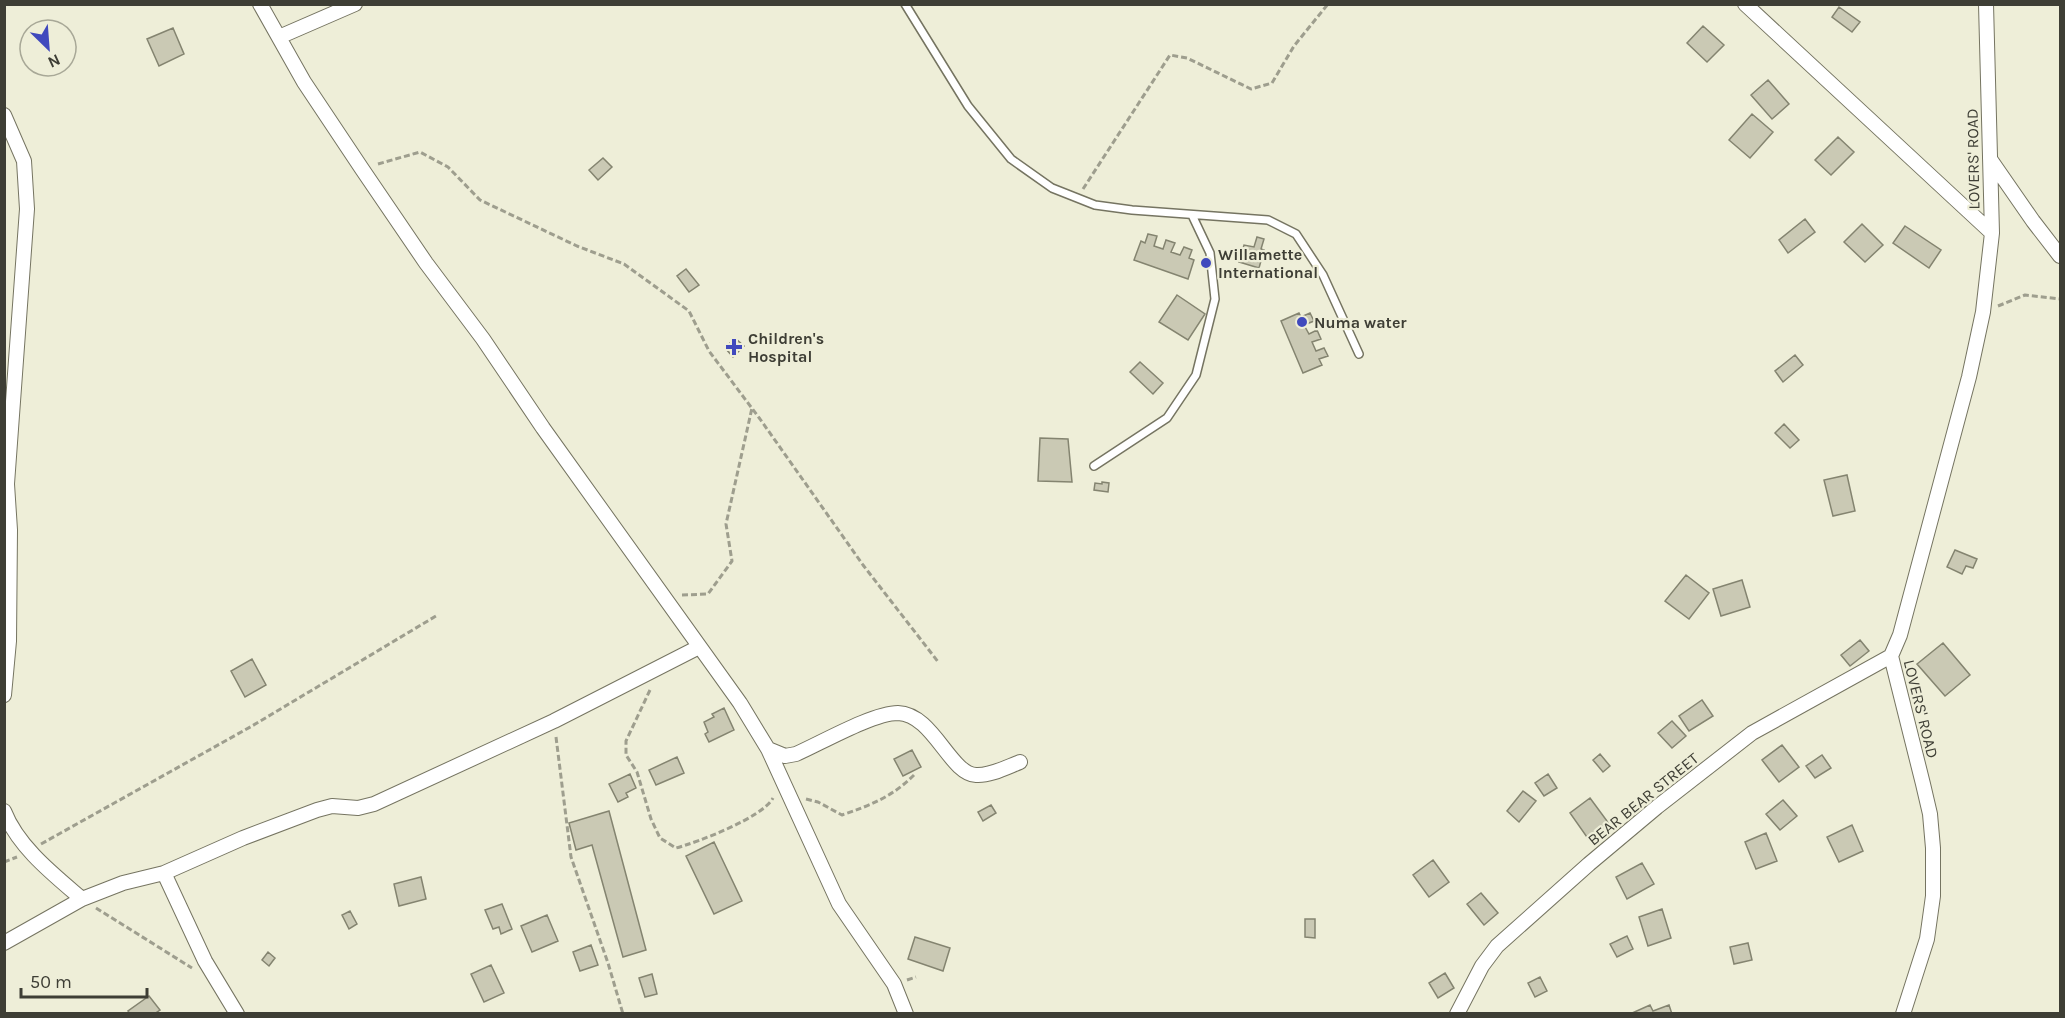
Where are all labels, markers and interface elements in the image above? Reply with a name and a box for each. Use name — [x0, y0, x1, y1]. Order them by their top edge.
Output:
north arrow — [18, 18, 78, 78]
text: N — [45, 50, 63, 72]
street label: LOVERS' ROAD — [1963, 108, 1983, 210]
place label: Willamette International — [1218, 245, 1318, 282]
marker: Willamette International — [1199, 256, 1213, 270]
place label: Numa water — [1314, 313, 1407, 332]
marker: Numa water — [1295, 315, 1309, 329]
place label: Children's Hospital — [748, 329, 824, 366]
marker: Children's Hospital — [725, 338, 743, 356]
street label: LOVERS' ROAD — [1900, 658, 1942, 760]
street label: BEAR BEAR STREET — [1584, 749, 1702, 849]
scale bar — [21, 961, 147, 999]
text: 50 m — [30, 971, 72, 993]

